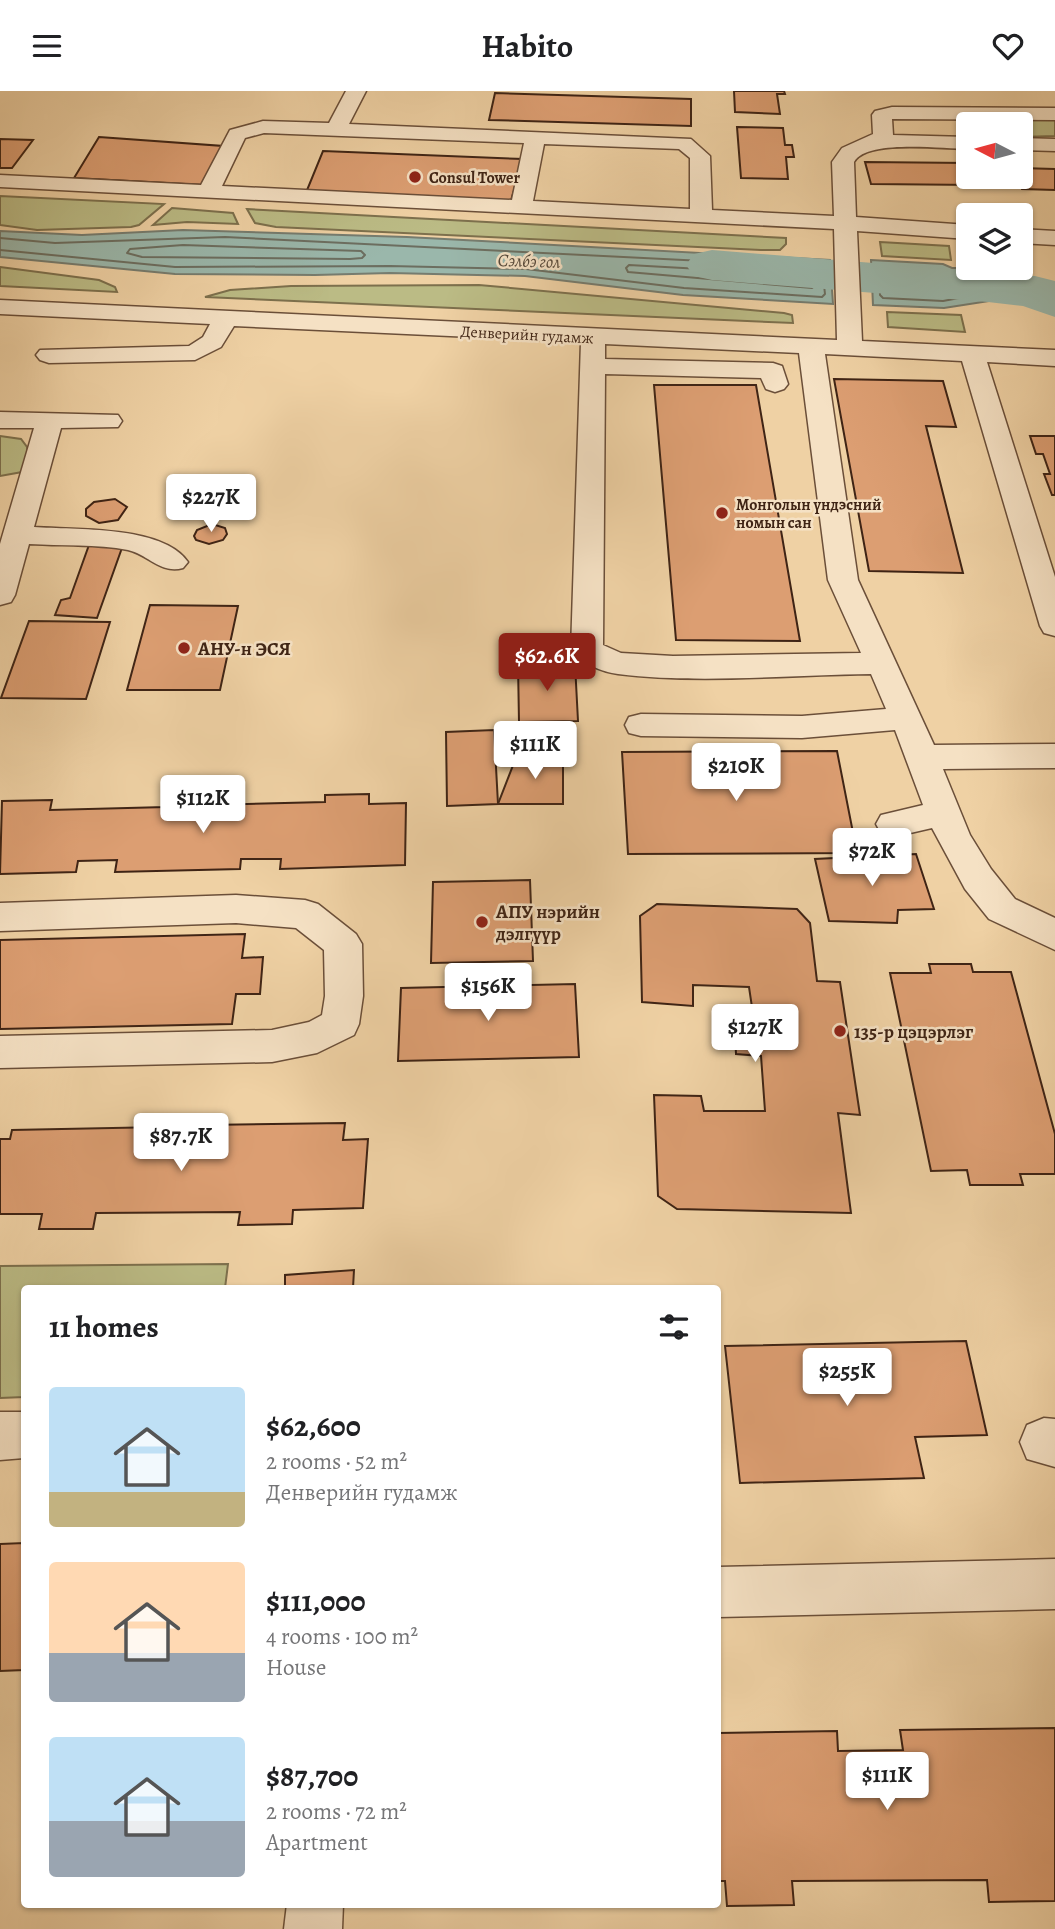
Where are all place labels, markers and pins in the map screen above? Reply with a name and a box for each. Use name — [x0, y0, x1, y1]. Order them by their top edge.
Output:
place label: Consul Tower — [429, 167, 520, 189]
marker: Consul Tower — [407, 169, 423, 185]
pin: $227K — [162, 475, 260, 534]
place label: Монголын үндэсний номын сан — [736, 494, 882, 534]
marker: Монголын үндэсний номын сан — [714, 505, 730, 521]
pin: $62.6K — [490, 633, 604, 693]
place label: АНУ-н ЭСЯ — [197, 636, 291, 662]
marker: АНУ-н ЭСЯ — [176, 640, 192, 656]
pin: $111K — [486, 721, 584, 781]
pin: $210K — [687, 743, 785, 803]
pin: $112K — [154, 775, 252, 835]
pin: $72K — [831, 829, 913, 888]
place label: АПУ нэрийн дэлгүүр — [495, 899, 600, 947]
marker: АПУ нэрийн дэлгүүр — [474, 914, 490, 930]
pin: $156K — [439, 963, 537, 1023]
pin: $127K — [706, 1005, 804, 1064]
place label: 135-р цэцэрлэг — [854, 1019, 974, 1045]
marker: 135-р цэцэрлэг — [832, 1023, 848, 1039]
pin: $87.7K — [124, 1114, 238, 1173]
pin: $255K — [798, 1349, 896, 1408]
pin: $111K — [838, 1753, 936, 1812]

